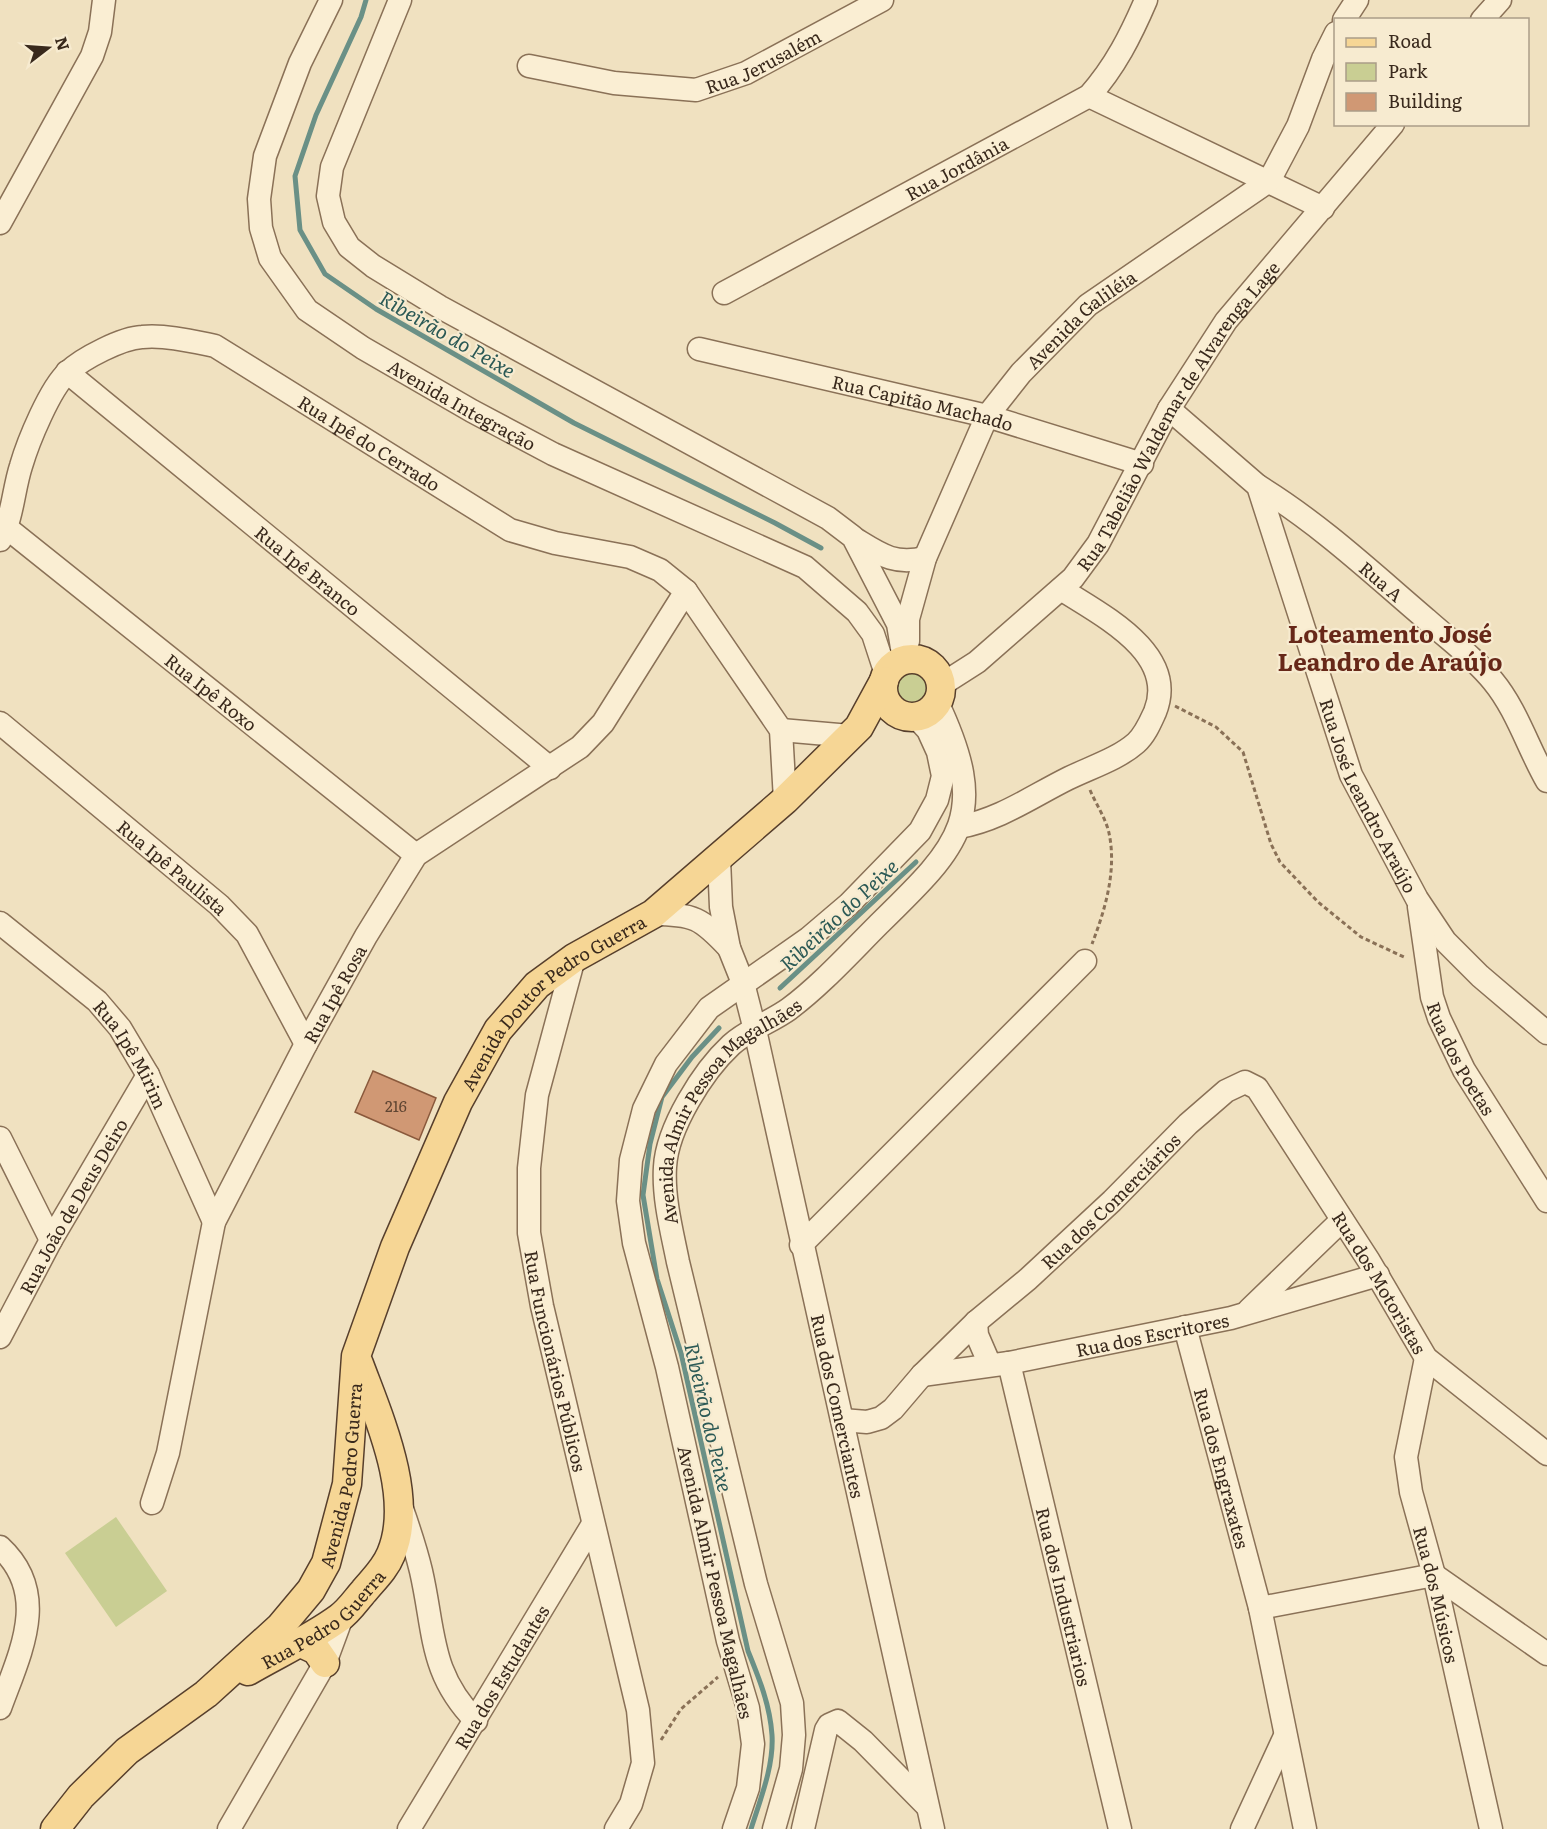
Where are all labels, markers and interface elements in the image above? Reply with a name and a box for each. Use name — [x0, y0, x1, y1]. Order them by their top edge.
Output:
north arrow — [18, 18, 78, 78]
legend — [1334, 18, 1529, 126]
street label: Rua Jerusalém — [701, 22, 826, 100]
text: Road — [1388, 27, 1432, 54]
text: N — [50, 33, 77, 53]
text: Park — [1388, 57, 1429, 84]
text: Building — [1388, 87, 1463, 114]
street label: Rua Jordânia — [900, 129, 1013, 206]
street label: Rua Tabelião Waldemar de Alvarenga Lage — [1069, 254, 1285, 576]
street label: Avenida Galiléia — [1019, 263, 1141, 375]
water label: Ribeirão do Peixe — [374, 282, 522, 384]
street label: Avenida Integração — [383, 352, 541, 456]
street label: Rua Capitão Machado — [830, 367, 1017, 437]
street label: Rua Ipê do Cerrado — [293, 388, 446, 497]
street label: Rua Ipê Branco — [250, 518, 367, 621]
street label: Rua A — [1354, 554, 1410, 607]
district label: Loteamento José Leandro de Araújo — [1278, 615, 1502, 678]
street label: Rua Ipê Roxo — [160, 646, 264, 737]
street label: Rua José Leandro Araújo — [1314, 695, 1425, 897]
street label: Rua Ipê Paulista — [112, 813, 235, 921]
water label: Ribeirão do Peixe — [772, 851, 904, 977]
street label: Avenida Doutor Pedro Guerra — [453, 907, 651, 1095]
street label: Rua Ipê Rosa — [296, 939, 372, 1048]
street label: Avenida Almir Pessoa Magalhães — [651, 991, 807, 1227]
street label: Rua Ipê Mirim — [88, 993, 175, 1113]
street label: Rua dos Poetas — [1421, 998, 1503, 1120]
house number: 216 — [385, 1094, 407, 1117]
street label: Rua João de Deus Deiro — [12, 1113, 133, 1298]
street label: Rua dos Comerciários — [1034, 1126, 1186, 1275]
street label: Rua dos Motoristas — [1326, 1205, 1434, 1359]
street label: Rua Funcionários Públicos — [519, 1248, 594, 1474]
street label: Rua dos Escritores — [1073, 1305, 1231, 1363]
street label: Rua dos Comerciantes — [805, 1311, 872, 1500]
water label: Ribeirão do Peixe — [678, 1339, 742, 1495]
street label: Avenida Pedro Guerra — [312, 1382, 368, 1571]
street label: Rua dos Engraxates — [1188, 1385, 1257, 1551]
street label: Avenida Almir Pessoa Magalhães — [671, 1443, 761, 1721]
street label: Rua dos Industriarios — [1030, 1504, 1099, 1689]
street label: Rua dos Músicos — [1407, 1523, 1467, 1665]
street label: Rua Pedro Guerra — [256, 1563, 391, 1675]
street label: Rua dos Estudantes — [447, 1599, 555, 1754]

